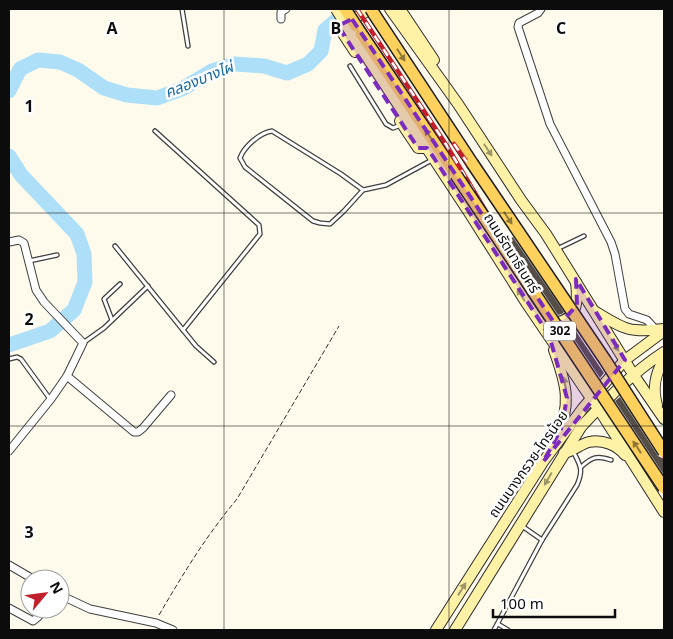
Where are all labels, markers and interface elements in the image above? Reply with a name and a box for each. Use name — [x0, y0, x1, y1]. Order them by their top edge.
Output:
text: A — [106, 17, 118, 41]
text: B — [331, 17, 341, 41]
text: C — [556, 17, 566, 41]
one-way arrow — [396, 48, 406, 61]
water label: คลองบางไผ่ — [162, 56, 239, 105]
text: 1 — [24, 95, 34, 119]
one-way arrow — [424, 128, 434, 142]
one-way arrow — [483, 143, 493, 157]
street label: ถนนรัตนาธิเบศร์ — [478, 209, 545, 298]
one-way arrow — [504, 212, 513, 225]
one-way arrow — [516, 288, 525, 301]
text: 2 — [24, 308, 34, 332]
road number: 302 — [544, 322, 576, 341]
one-way arrow — [610, 338, 620, 351]
one-way arrow — [560, 375, 568, 391]
street label: ถนนบางกรวย-ไทรน้อย — [483, 406, 573, 522]
one-way arrow — [632, 440, 642, 454]
one-way arrow — [544, 473, 553, 486]
text: 3 — [24, 521, 34, 545]
north arrow — [20, 569, 70, 619]
text: N — [44, 578, 68, 598]
one-way arrow — [457, 582, 467, 596]
scale bar — [493, 586, 616, 618]
text: 100 m — [500, 593, 544, 616]

